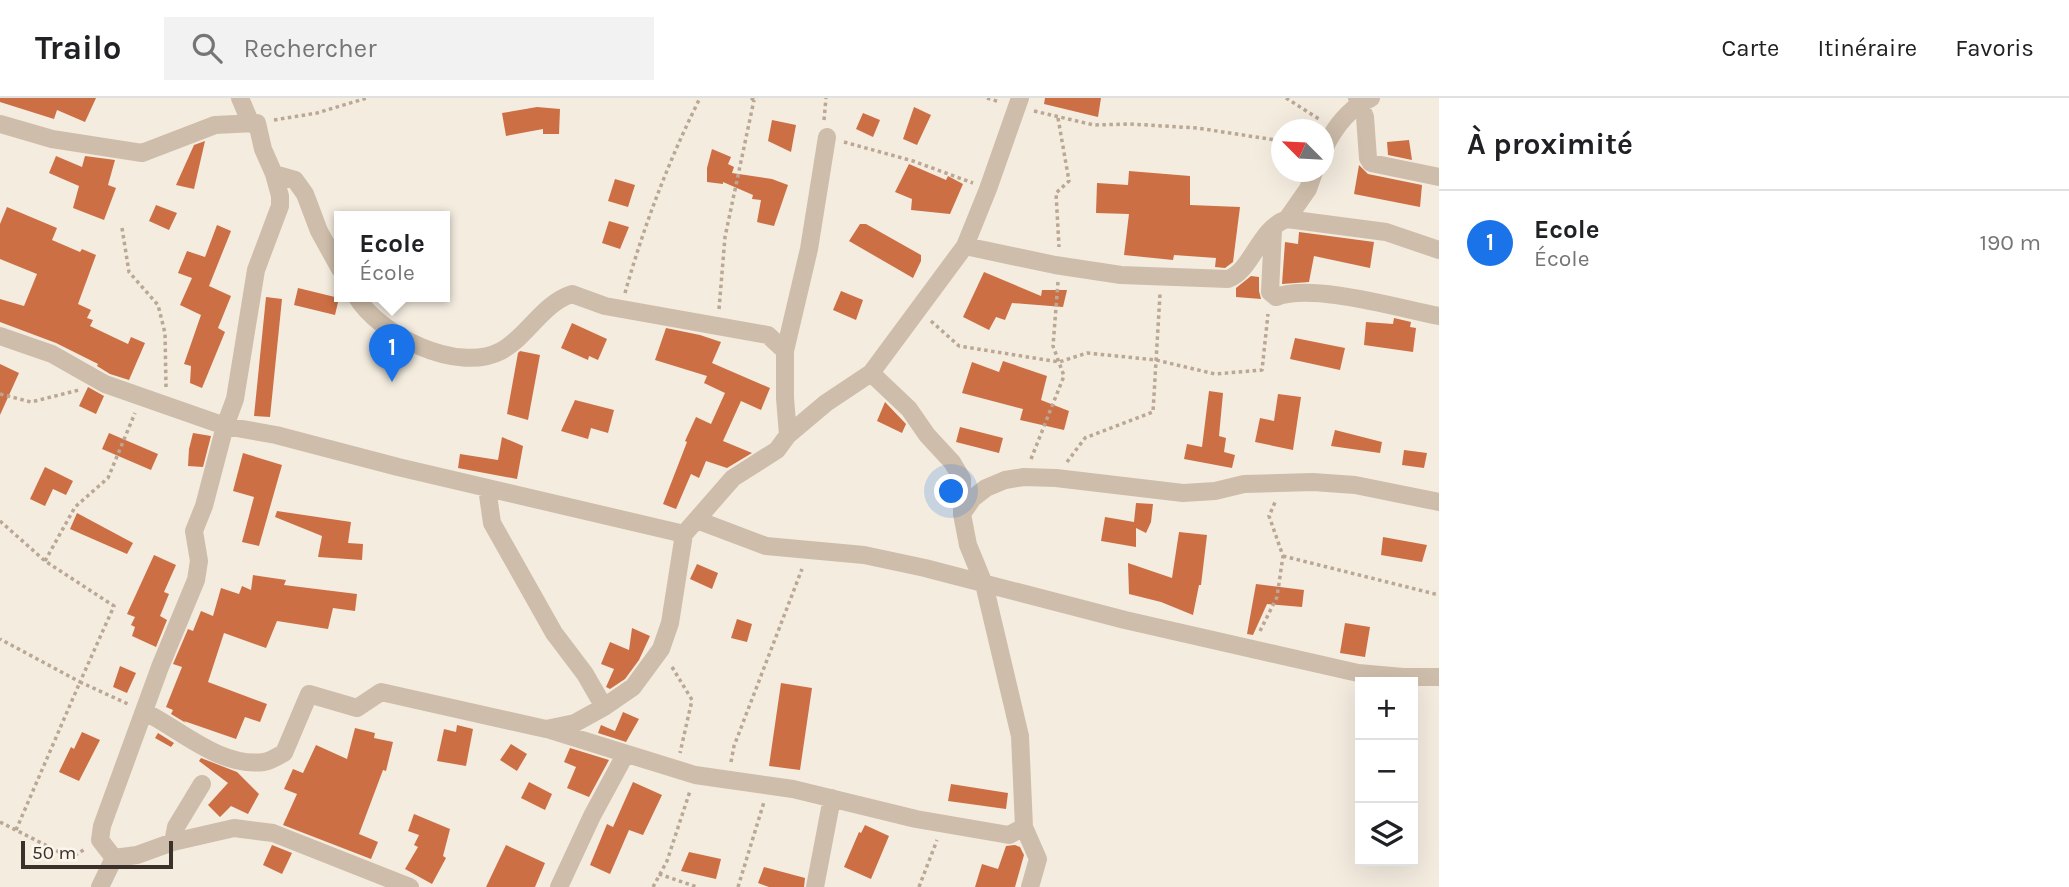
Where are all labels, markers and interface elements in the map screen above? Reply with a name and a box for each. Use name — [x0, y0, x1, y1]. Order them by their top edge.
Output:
search box — [164, 17, 654, 80]
text: Trailo — [35, 29, 122, 67]
icon: search — [188, 29, 226, 67]
text: Rechercher — [244, 33, 377, 64]
text: Carte — [1721, 34, 1779, 62]
text: Itinéraire — [1817, 34, 1917, 62]
text: Favoris — [1955, 34, 2034, 62]
north arrow — [1271, 119, 1334, 182]
text: À proximité — [1467, 126, 1633, 162]
popup — [334, 211, 450, 302]
text: Ecole — [1534, 214, 1599, 245]
text: Ecole — [359, 228, 425, 259]
text: 1 — [1486, 229, 1494, 256]
text: 190 m — [1979, 229, 2041, 256]
text: École — [1534, 245, 1590, 272]
text: École — [359, 259, 415, 286]
pin: 1 — [369, 324, 415, 382]
your location — [934, 474, 968, 508]
map controls — [1355, 677, 1418, 866]
button: + — [1355, 677, 1418, 740]
button: − — [1355, 740, 1418, 803]
button: layers — [1355, 803, 1418, 866]
scale bar — [21, 838, 173, 870]
text: 50 m — [32, 842, 76, 864]

